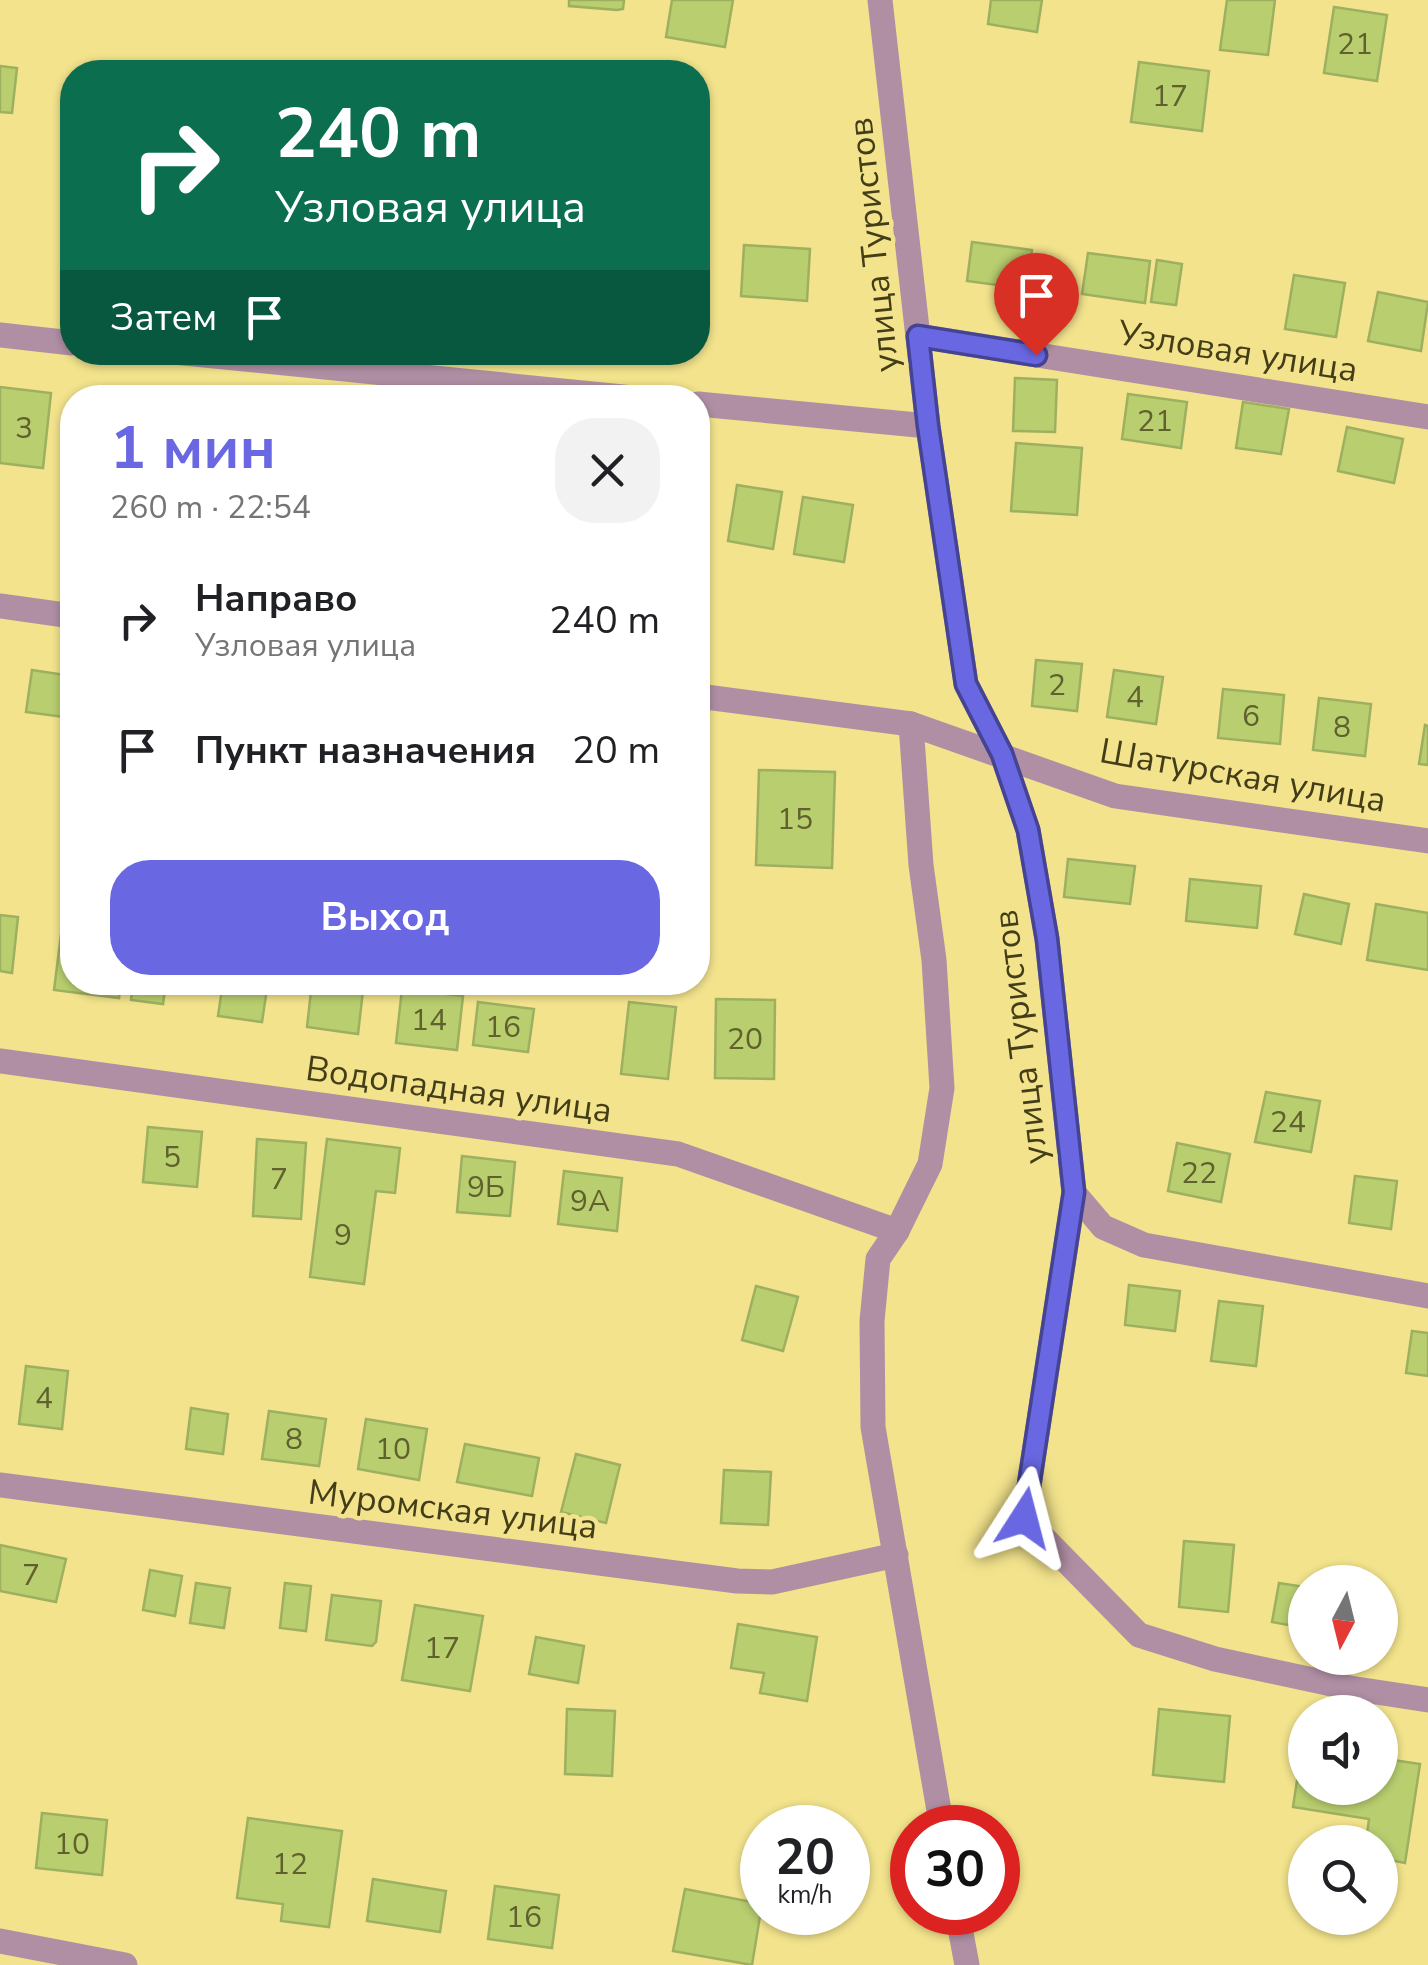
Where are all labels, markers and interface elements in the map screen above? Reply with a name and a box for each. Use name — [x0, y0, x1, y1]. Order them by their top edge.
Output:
house number: 21 — [1337, 24, 1373, 65]
house number: 17 — [1152, 76, 1188, 117]
text: 240 m — [275, 86, 481, 182]
icon: right — [110, 100, 240, 230]
street label: улица Туристов — [837, 115, 910, 375]
text: Узловая улица — [275, 177, 586, 238]
pin — [994, 253, 1079, 356]
icon: arrive — [1009, 268, 1064, 323]
icon: arrive — [237, 290, 292, 345]
text: Затем — [110, 292, 217, 343]
street label: Узловая улица — [1114, 309, 1361, 394]
house number: 21 — [1137, 401, 1173, 442]
text: 1 мин — [110, 407, 276, 489]
house number: 3 — [15, 408, 33, 449]
button: close — [555, 418, 660, 523]
text: 260 m · 22:54 — [110, 486, 311, 529]
text: Направо — [195, 573, 357, 624]
icon: right — [110, 593, 165, 648]
text: 240 m — [549, 595, 660, 646]
text: Узловая улица — [195, 624, 416, 667]
house number: 2 — [1048, 665, 1066, 706]
house number: 4 — [1126, 677, 1144, 718]
house number: 6 — [1242, 696, 1260, 737]
house number: 8 — [1333, 707, 1351, 748]
icon: arrive — [110, 723, 165, 778]
text: Пункт назначения — [195, 725, 536, 776]
text: 20 m — [572, 725, 660, 776]
street label: Шатурская улица — [1096, 727, 1390, 824]
house number: 15 — [777, 799, 813, 840]
button: Выход — [110, 860, 660, 975]
street label: улица Туристов — [982, 907, 1059, 1167]
house number: 14 — [411, 1000, 447, 1041]
house number: 16 — [485, 1007, 521, 1048]
house number: 20 — [727, 1019, 763, 1060]
street label: Водопадная улица — [303, 1045, 615, 1134]
house number: 24 — [1270, 1102, 1306, 1143]
house number: 5 — [163, 1137, 181, 1178]
house number: 22 — [1181, 1153, 1217, 1194]
house number: 7 — [270, 1159, 288, 1200]
house number: 9Б — [467, 1167, 505, 1208]
house number: 9А — [570, 1181, 610, 1222]
house number: 9 — [334, 1215, 352, 1256]
house number: 4 — [35, 1378, 53, 1419]
house number: 8 — [285, 1419, 303, 1460]
house number: 10 — [375, 1429, 411, 1470]
position arrow — [972, 1466, 1076, 1570]
street label: Муромская улица — [306, 1468, 600, 1551]
house number: 7 — [22, 1555, 40, 1596]
north arrow — [1288, 1565, 1398, 1675]
map controls — [1288, 1565, 1398, 1935]
house number: 17 — [424, 1628, 460, 1669]
button: sound — [1288, 1695, 1398, 1805]
speed limit sign: 30 — [890, 1805, 1020, 1935]
text: 20 — [775, 1823, 835, 1892]
house number: 10 — [54, 1824, 90, 1865]
button: search — [1288, 1825, 1398, 1935]
house number: 12 — [272, 1844, 308, 1885]
text: km/h — [777, 1878, 833, 1912]
house number: 16 — [506, 1897, 542, 1938]

